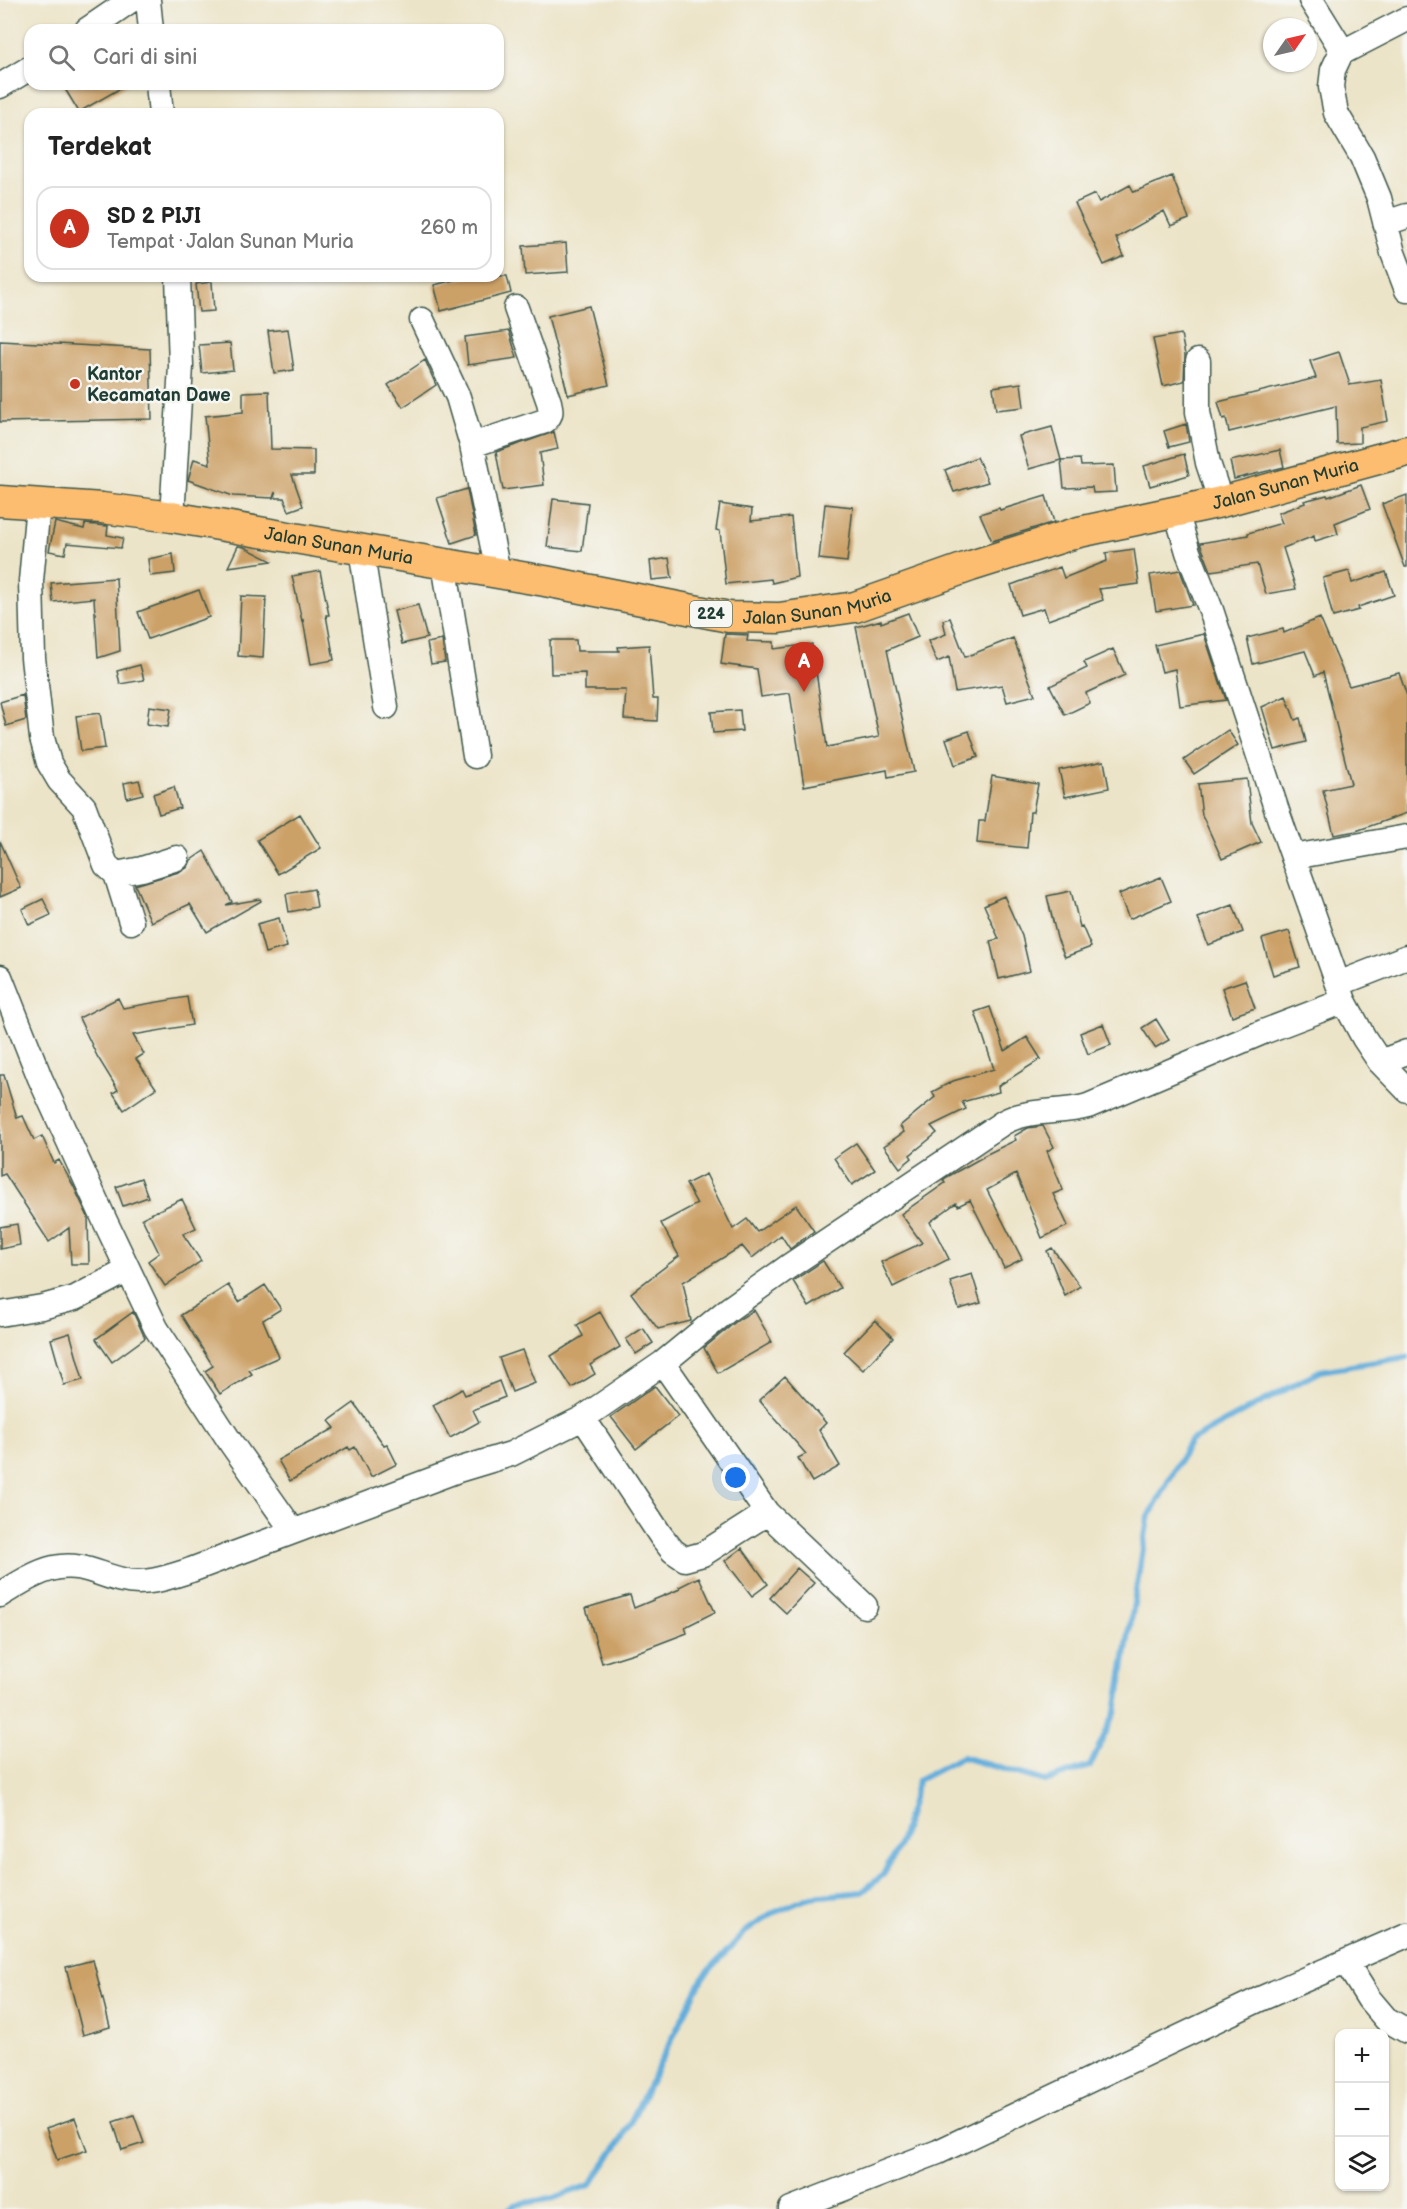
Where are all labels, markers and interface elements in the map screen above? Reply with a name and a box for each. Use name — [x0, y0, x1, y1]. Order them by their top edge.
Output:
north arrow — [1263, 18, 1317, 72]
search box — [24, 24, 504, 90]
icon: search — [45, 41, 78, 74]
text: Cari di sini — [93, 44, 197, 71]
text: Terdekat — [48, 132, 151, 163]
text: SD 2 PIJI — [107, 203, 201, 230]
text: A — [63, 216, 76, 240]
text: 260 m — [420, 216, 478, 240]
text: Tempat · Jalan Sunan Muria — [107, 230, 354, 254]
place label: Kantor Kecamatan Dawe — [87, 364, 231, 406]
marker: Kantor Kecamatan Dawe — [68, 377, 82, 391]
street label: Jalan Sunan Muria — [1211, 454, 1361, 514]
street label: Jalan Sunan Muria — [263, 523, 415, 569]
street label: Jalan Sunan Muria — [743, 584, 894, 629]
road number: 224 — [690, 601, 732, 627]
pin: A — [784, 642, 824, 692]
your location — [721, 1463, 750, 1492]
map controls — [1335, 2029, 1389, 2191]
button: + — [1335, 2029, 1389, 2083]
button: − — [1335, 2083, 1389, 2137]
button: layers — [1335, 2137, 1389, 2191]

